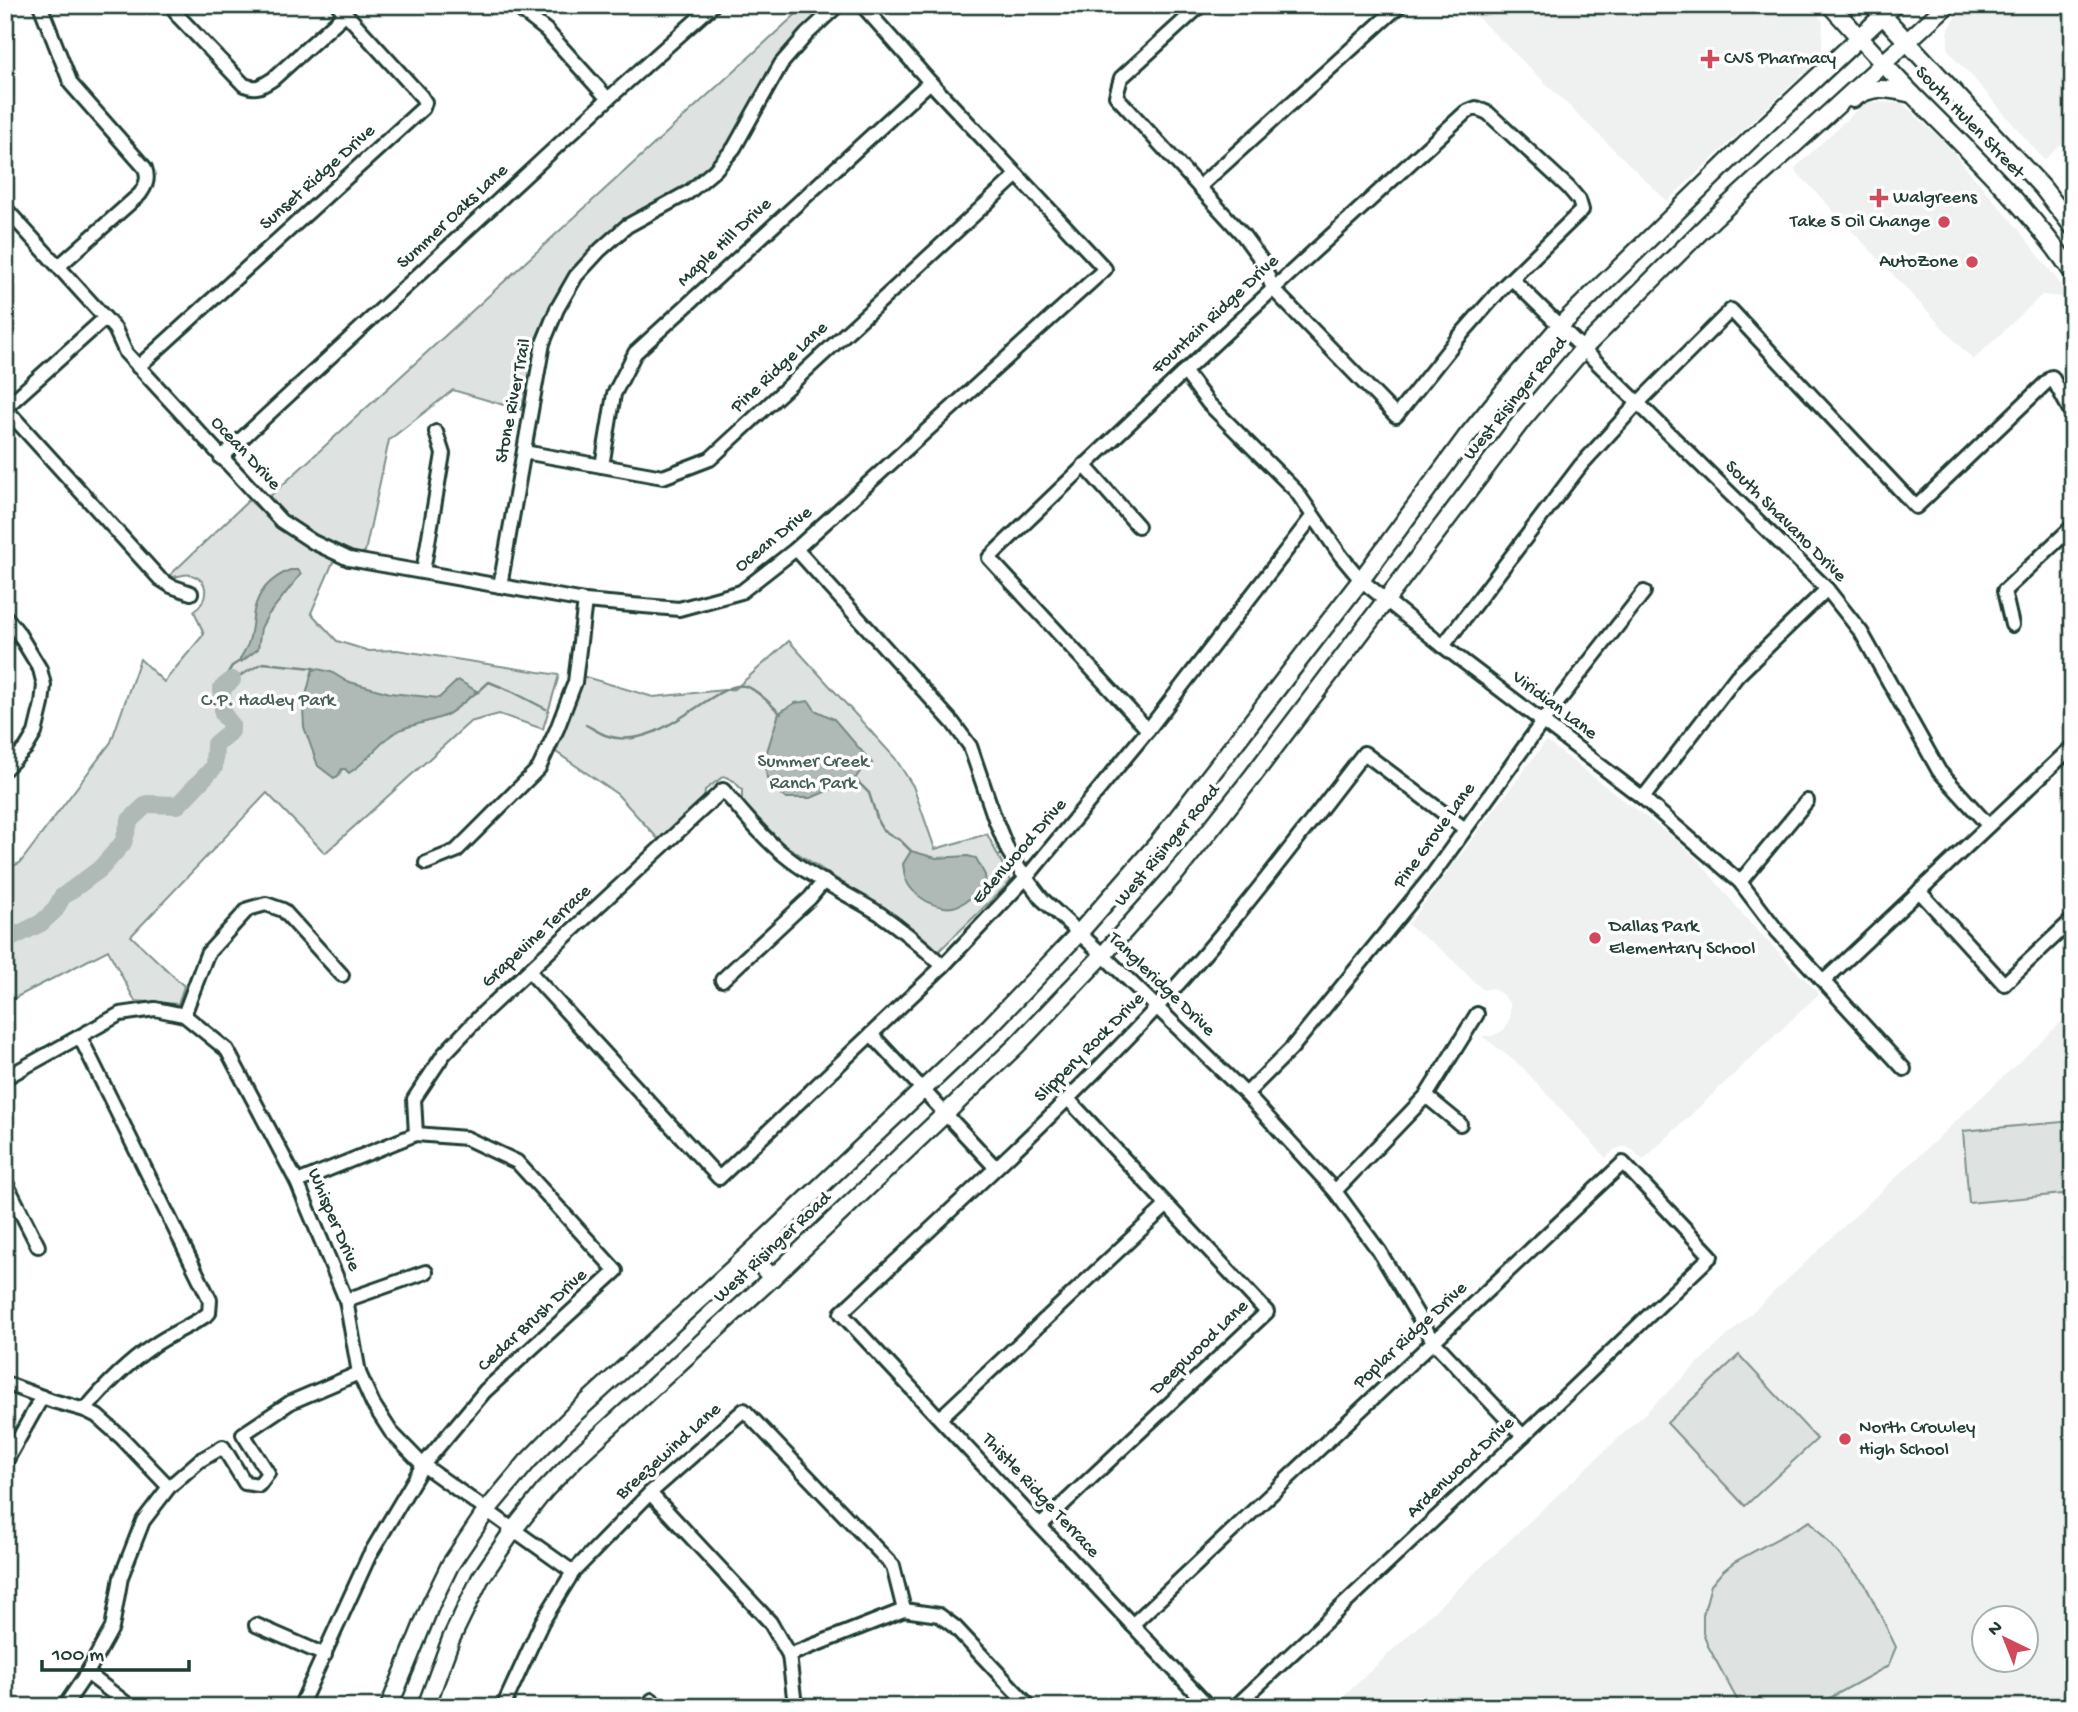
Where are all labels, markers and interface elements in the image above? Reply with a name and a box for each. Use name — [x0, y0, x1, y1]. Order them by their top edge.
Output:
place label: CVS Pharmacy — [1724, 48, 1837, 71]
marker: CVS Pharmacy — [1702, 51, 1718, 67]
street label: South Hulen Street — [1909, 62, 2030, 186]
street label: Sunset Ridge Drive — [255, 120, 381, 236]
street label: Summer Oaks Lane — [392, 159, 514, 275]
place label: Walgreens — [1893, 187, 1978, 210]
marker: Walgreens — [1871, 190, 1887, 206]
street label: Maple Hill Drive — [673, 193, 777, 293]
place label: Take 5 Oil Change — [1789, 211, 1930, 234]
marker: Take 5 Oil Change — [1936, 214, 1952, 230]
street label: Fountain Ridge Drive — [1147, 250, 1284, 380]
place label: AutoZone — [1879, 251, 1958, 274]
marker: AutoZone — [1964, 254, 1980, 270]
street label: Pine Ridge Lane — [726, 317, 834, 420]
street label: West Risinger Road — [1459, 331, 1574, 466]
street label: Stone River Trail — [491, 337, 537, 465]
street label: Ocean Drive — [205, 412, 285, 496]
street label: South Shavano Drive — [1719, 456, 1851, 588]
street label: Ocean Drive — [731, 502, 818, 578]
street label: Viridian Lane — [1506, 666, 1601, 746]
park label: C.P. Hadley Park — [201, 690, 336, 713]
park label: Summer Creek Ranch Park — [758, 751, 870, 796]
street label: Pine Grove Lane — [1388, 778, 1481, 894]
street label: West Risinger Road — [1110, 779, 1227, 912]
street label: Edenwood Drive — [968, 794, 1073, 910]
street label: Grapevine Terrace — [477, 880, 597, 994]
place label: Dallas Park Elementary School — [1607, 916, 1755, 961]
street label: Tangleridge Drive — [1102, 927, 1220, 1042]
marker: Dallas Park Elementary School — [1587, 930, 1603, 946]
street label: Slippery Rock Drive — [1030, 988, 1150, 1108]
street label: Whisper Drive — [301, 1165, 365, 1275]
street label: West Risinger Road — [709, 1186, 838, 1309]
street label: Cedar Brush Drive — [473, 1264, 593, 1378]
street label: Poplar Ridge Drive — [1349, 1277, 1473, 1395]
street label: Deepwood Lane — [1145, 1295, 1254, 1402]
street label: Breezewind Lane — [611, 1398, 727, 1506]
street label: Ardenwood Drive — [1402, 1412, 1520, 1524]
place label: North Crowley High School — [1859, 1417, 1976, 1462]
street label: Thistle Ridge Terrace — [975, 1428, 1104, 1563]
marker: North Crowley High School — [1837, 1431, 1853, 1447]
north arrow — [1969, 1604, 2039, 1674]
text: N — [1983, 1616, 2008, 1642]
scale bar — [42, 1628, 189, 1672]
text: 100 m — [51, 1644, 104, 1669]

